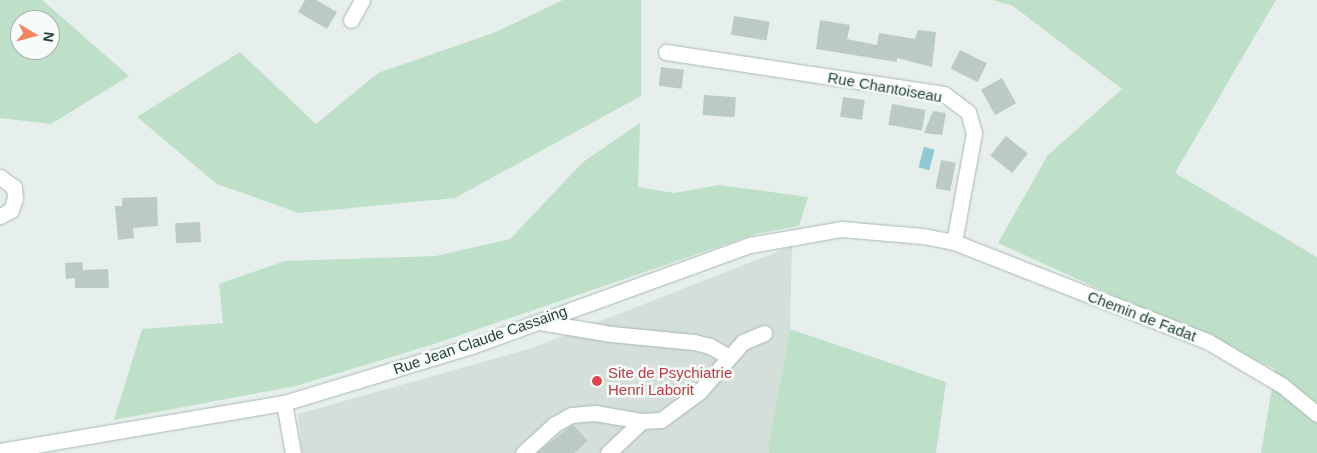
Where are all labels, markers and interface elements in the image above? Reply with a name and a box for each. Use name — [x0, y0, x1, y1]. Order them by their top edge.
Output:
north arrow — [10, 10, 60, 60]
text: N — [40, 31, 57, 43]
street label: Rue Chantoiseau — [826, 68, 944, 106]
street label: Chemin de Fadat — [1085, 287, 1199, 345]
street label: Rue Jean Claude Cassaing — [391, 302, 569, 378]
place label: Site de Psychiatrie Henri Laborit — [608, 363, 732, 398]
marker: Site de Psychiatrie Henri Laborit — [590, 374, 604, 388]

